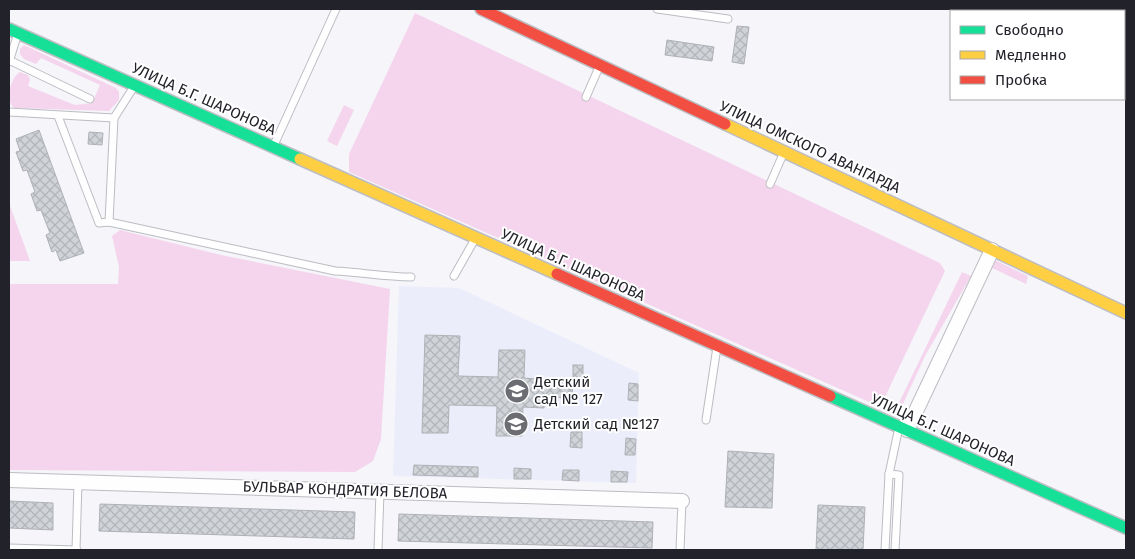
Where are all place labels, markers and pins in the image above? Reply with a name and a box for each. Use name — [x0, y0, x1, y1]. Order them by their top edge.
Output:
place label: Детский сад № 127 — [533, 373, 603, 408]
school or university icon: Детский сад № 127 — [504, 378, 530, 404]
school or university icon: Детский сад №127 — [503, 411, 529, 437]
place label: Детский сад №127 — [533, 415, 659, 433]

